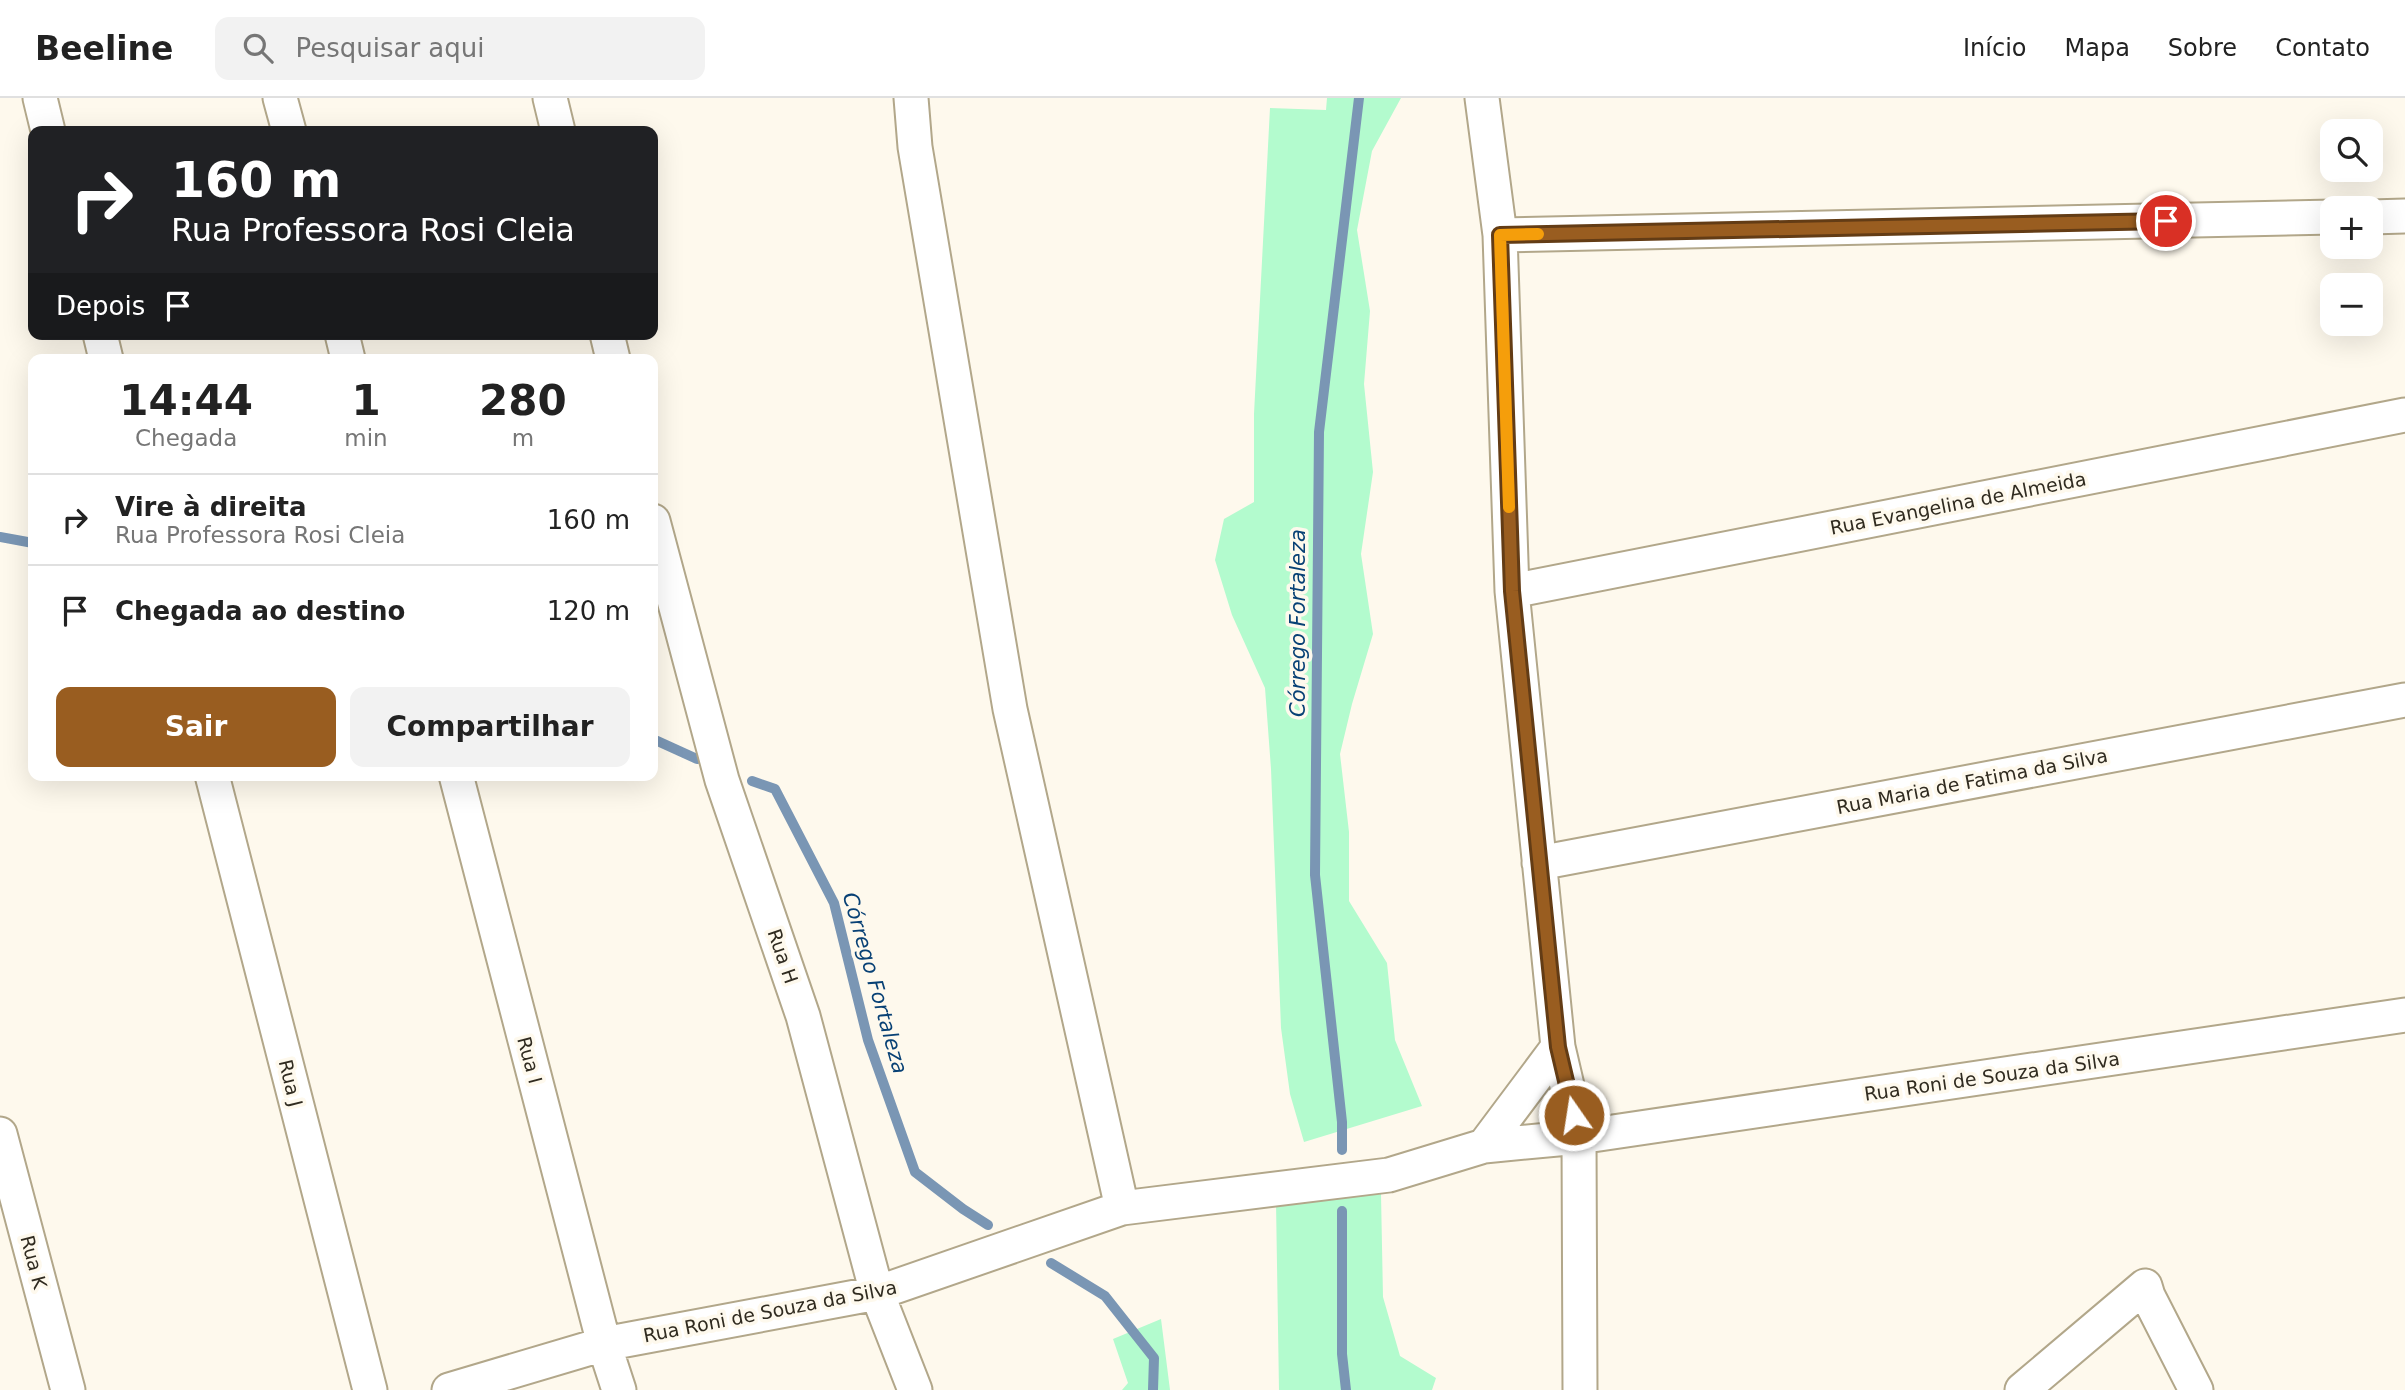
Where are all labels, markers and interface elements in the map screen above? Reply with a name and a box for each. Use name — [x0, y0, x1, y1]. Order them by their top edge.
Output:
search box — [215, 17, 705, 80]
text: Beeline — [35, 29, 173, 68]
icon: search — [239, 29, 277, 67]
text: Pesquisar aqui — [295, 33, 485, 63]
text: Início — [1963, 34, 2027, 62]
text: Mapa — [2065, 34, 2130, 62]
text: Sobre — [2168, 34, 2237, 62]
text: Contato — [2275, 34, 2370, 62]
map controls — [2320, 119, 2383, 336]
button: search — [2320, 119, 2383, 182]
text: 160 m — [171, 152, 341, 209]
icon: right — [56, 154, 147, 245]
pin — [2136, 191, 2196, 251]
button: + — [2320, 196, 2383, 259]
icon: arrive — [2147, 202, 2185, 240]
text: Rua Professora Rosi Cleia — [171, 211, 575, 249]
button: − — [2320, 273, 2383, 336]
icon: arrive — [159, 287, 197, 325]
text: Depois — [56, 291, 145, 321]
text: 14:44 — [119, 376, 253, 425]
text: 1 — [351, 376, 381, 425]
text: 280 — [479, 376, 567, 425]
text: Chegada — [135, 425, 237, 451]
text: min — [344, 425, 388, 451]
text: m — [512, 425, 534, 451]
street label: Rua Evangelina de Almeida — [1828, 467, 2088, 539]
text: Vire à direita — [115, 492, 307, 522]
icon: right — [56, 501, 94, 539]
text: 160 m — [547, 505, 630, 535]
text: Rua Professora Rosi Cleia — [115, 522, 405, 548]
water label: Córrego Fortaleza — [1286, 529, 1310, 717]
icon: arrive — [56, 592, 94, 630]
text: Chegada ao destino — [115, 596, 405, 626]
text: 120 m — [547, 596, 630, 626]
button: Sair — [56, 687, 336, 767]
button: Compartilhar — [350, 687, 630, 767]
street label: Rua Maria de Fatima da Silva — [1835, 744, 2109, 818]
water label: Córrego Fortaleza — [838, 889, 912, 1077]
street label: Rua H — [763, 926, 803, 986]
street label: Rua I — [513, 1034, 547, 1086]
street label: Rua Roni de Souza da Silva — [1863, 1047, 2121, 1105]
street label: Rua J — [275, 1057, 307, 1109]
position arrow — [1537, 1078, 1611, 1152]
street label: Rua K — [16, 1233, 52, 1292]
street label: Rua Roni de Souza da Silva — [641, 1276, 899, 1346]

